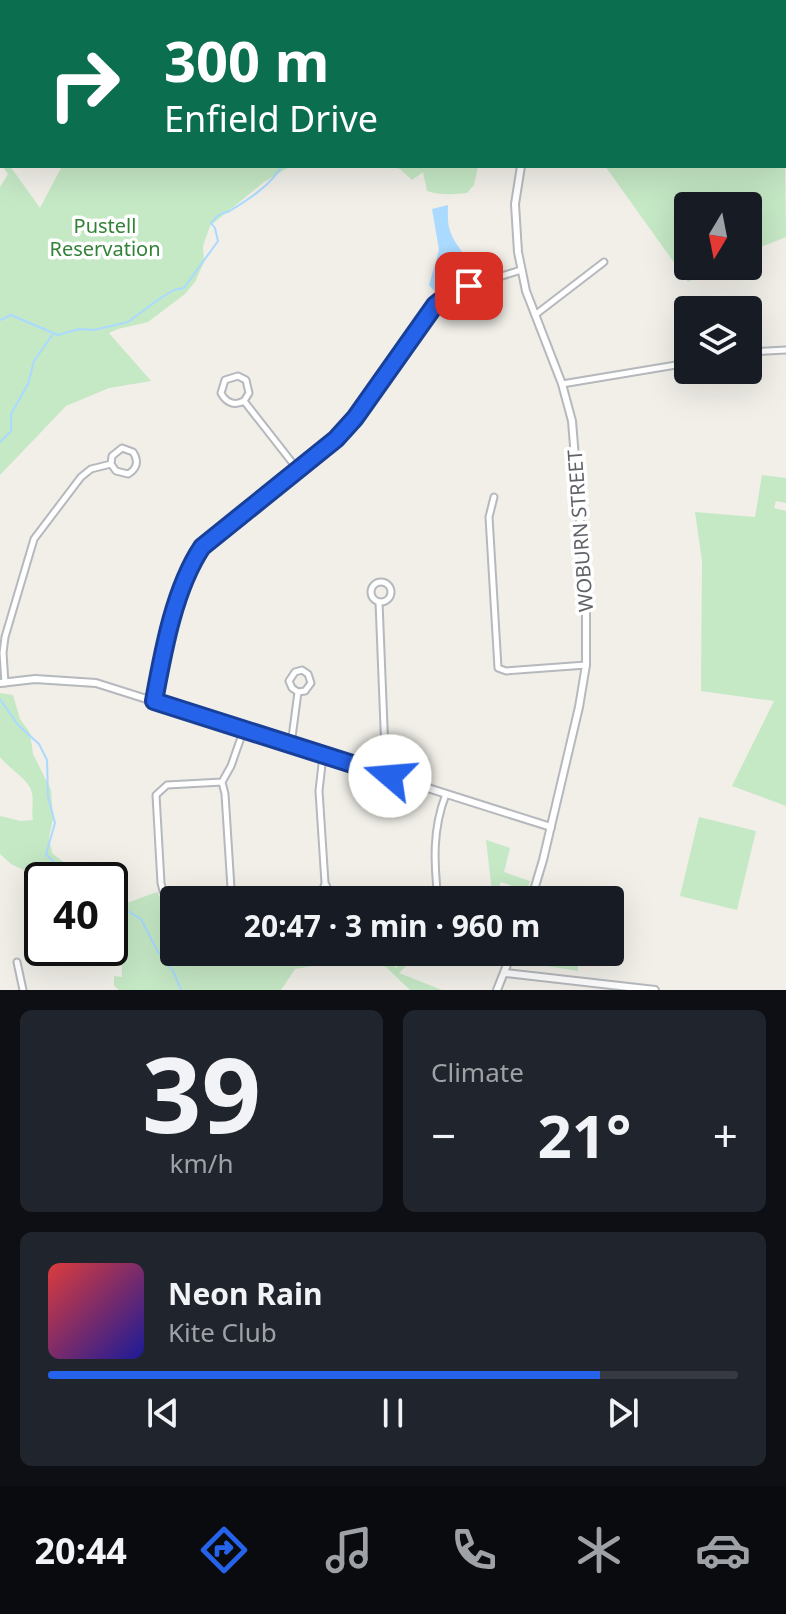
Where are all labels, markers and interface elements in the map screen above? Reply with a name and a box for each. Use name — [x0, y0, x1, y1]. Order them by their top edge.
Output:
text: 300 m — [164, 22, 329, 98]
icon: right — [32, 32, 136, 136]
text: Enfield Drive — [164, 94, 378, 143]
north arrow — [674, 192, 762, 280]
map controls — [674, 192, 762, 384]
park label: Pustell Reservation — [49, 212, 161, 262]
pin — [435, 252, 503, 320]
icon: arrive — [447, 264, 491, 308]
button: layers — [674, 296, 762, 384]
street label: WOBURN STREET — [561, 449, 599, 613]
position arrow — [348, 734, 432, 818]
speed limit sign: 40 — [24, 862, 128, 966]
text: 20:47 · 3 min · 960 m — [244, 905, 540, 946]
text: 39 — [142, 1022, 261, 1163]
text: Climate — [431, 1054, 524, 1090]
text: 21° — [537, 1094, 632, 1176]
text: − — [431, 1105, 456, 1165]
text: + — [713, 1105, 738, 1165]
text: km/h — [170, 1145, 233, 1181]
text: Neon Rain — [168, 1273, 322, 1314]
text: Kite Club — [168, 1314, 277, 1350]
icon: previous — [141, 1391, 185, 1435]
icon: pause — [371, 1391, 415, 1435]
icon: next — [601, 1391, 645, 1435]
icon: directions — [196, 1522, 252, 1578]
icon: music — [321, 1522, 377, 1578]
icon: phone — [446, 1522, 502, 1578]
icon: climate — [571, 1522, 627, 1578]
icon: car — [695, 1522, 751, 1578]
text: 20:44 — [34, 1526, 127, 1575]

